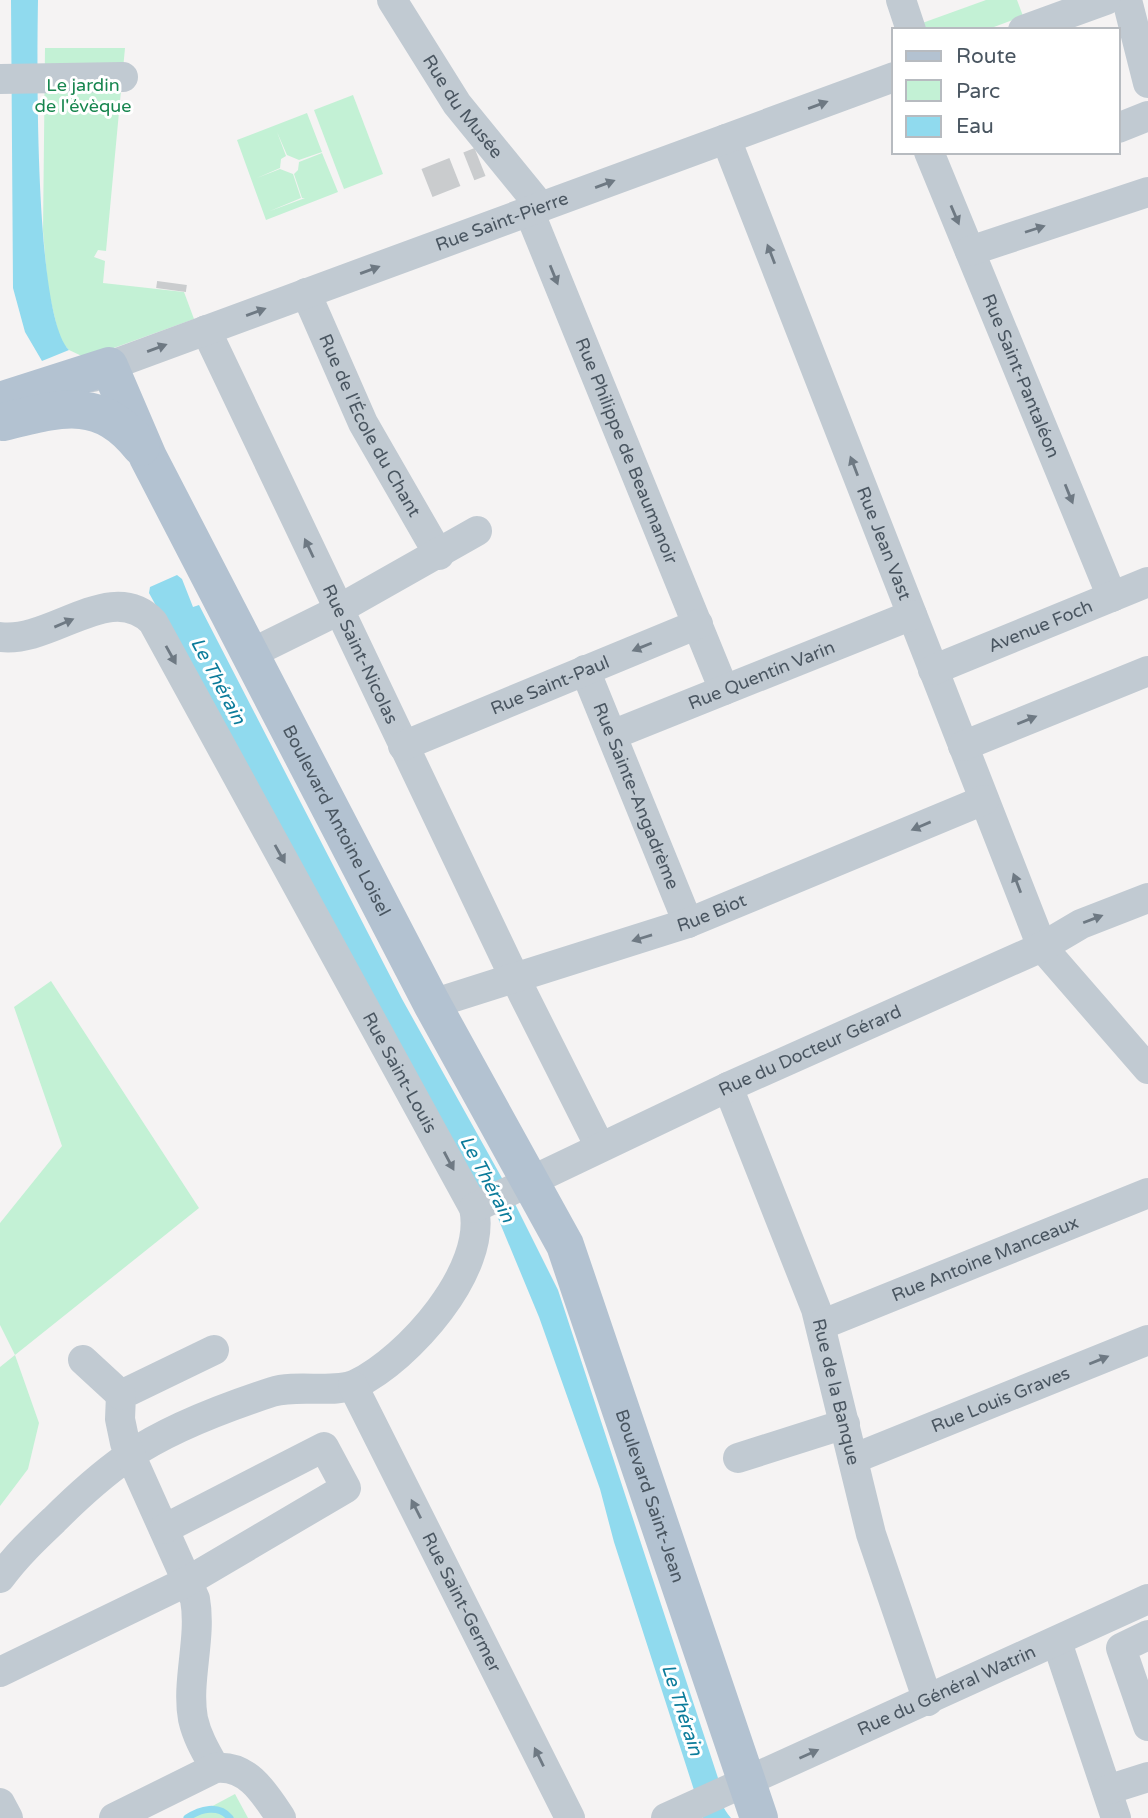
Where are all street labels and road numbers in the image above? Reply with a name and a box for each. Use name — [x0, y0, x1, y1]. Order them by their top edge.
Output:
street label: Rue du Musée — [418, 51, 508, 163]
street label: Rue Saint-Pierre — [432, 187, 571, 256]
street label: Rue Saint-Pantaléon — [977, 290, 1065, 461]
street label: Rue de l'École du Chant — [314, 330, 426, 521]
street label: Rue Philippe de Beaumanoir — [571, 334, 683, 567]
street label: Rue Jean Vast — [852, 483, 916, 603]
street label: Rue Saint-Nicolas — [318, 581, 403, 727]
street label: Avenue Foch — [985, 595, 1096, 657]
street label: Rue Quentin Varin — [685, 636, 838, 714]
street label: Rue Saint-Paul — [487, 651, 613, 720]
street label: Rue Sainte-Angadrème — [588, 699, 684, 893]
street label: Boulevard Antoine Loisel — [278, 721, 395, 920]
street label: Rue Biot — [674, 889, 750, 937]
street label: Rue du Docteur Gérard — [715, 1000, 905, 1101]
street label: Rue Saint-Louis — [358, 1008, 442, 1137]
street label: Rue Antoine Manceaux — [888, 1211, 1082, 1306]
street label: Rue de la Banque — [808, 1316, 865, 1467]
street label: Rue Louis Graves — [928, 1362, 1073, 1437]
street label: Boulevard Saint-Jean — [610, 1406, 689, 1585]
street label: Rue Saint-Germer — [417, 1529, 506, 1676]
street label: Rue du Général Watrin — [854, 1641, 1039, 1741]

